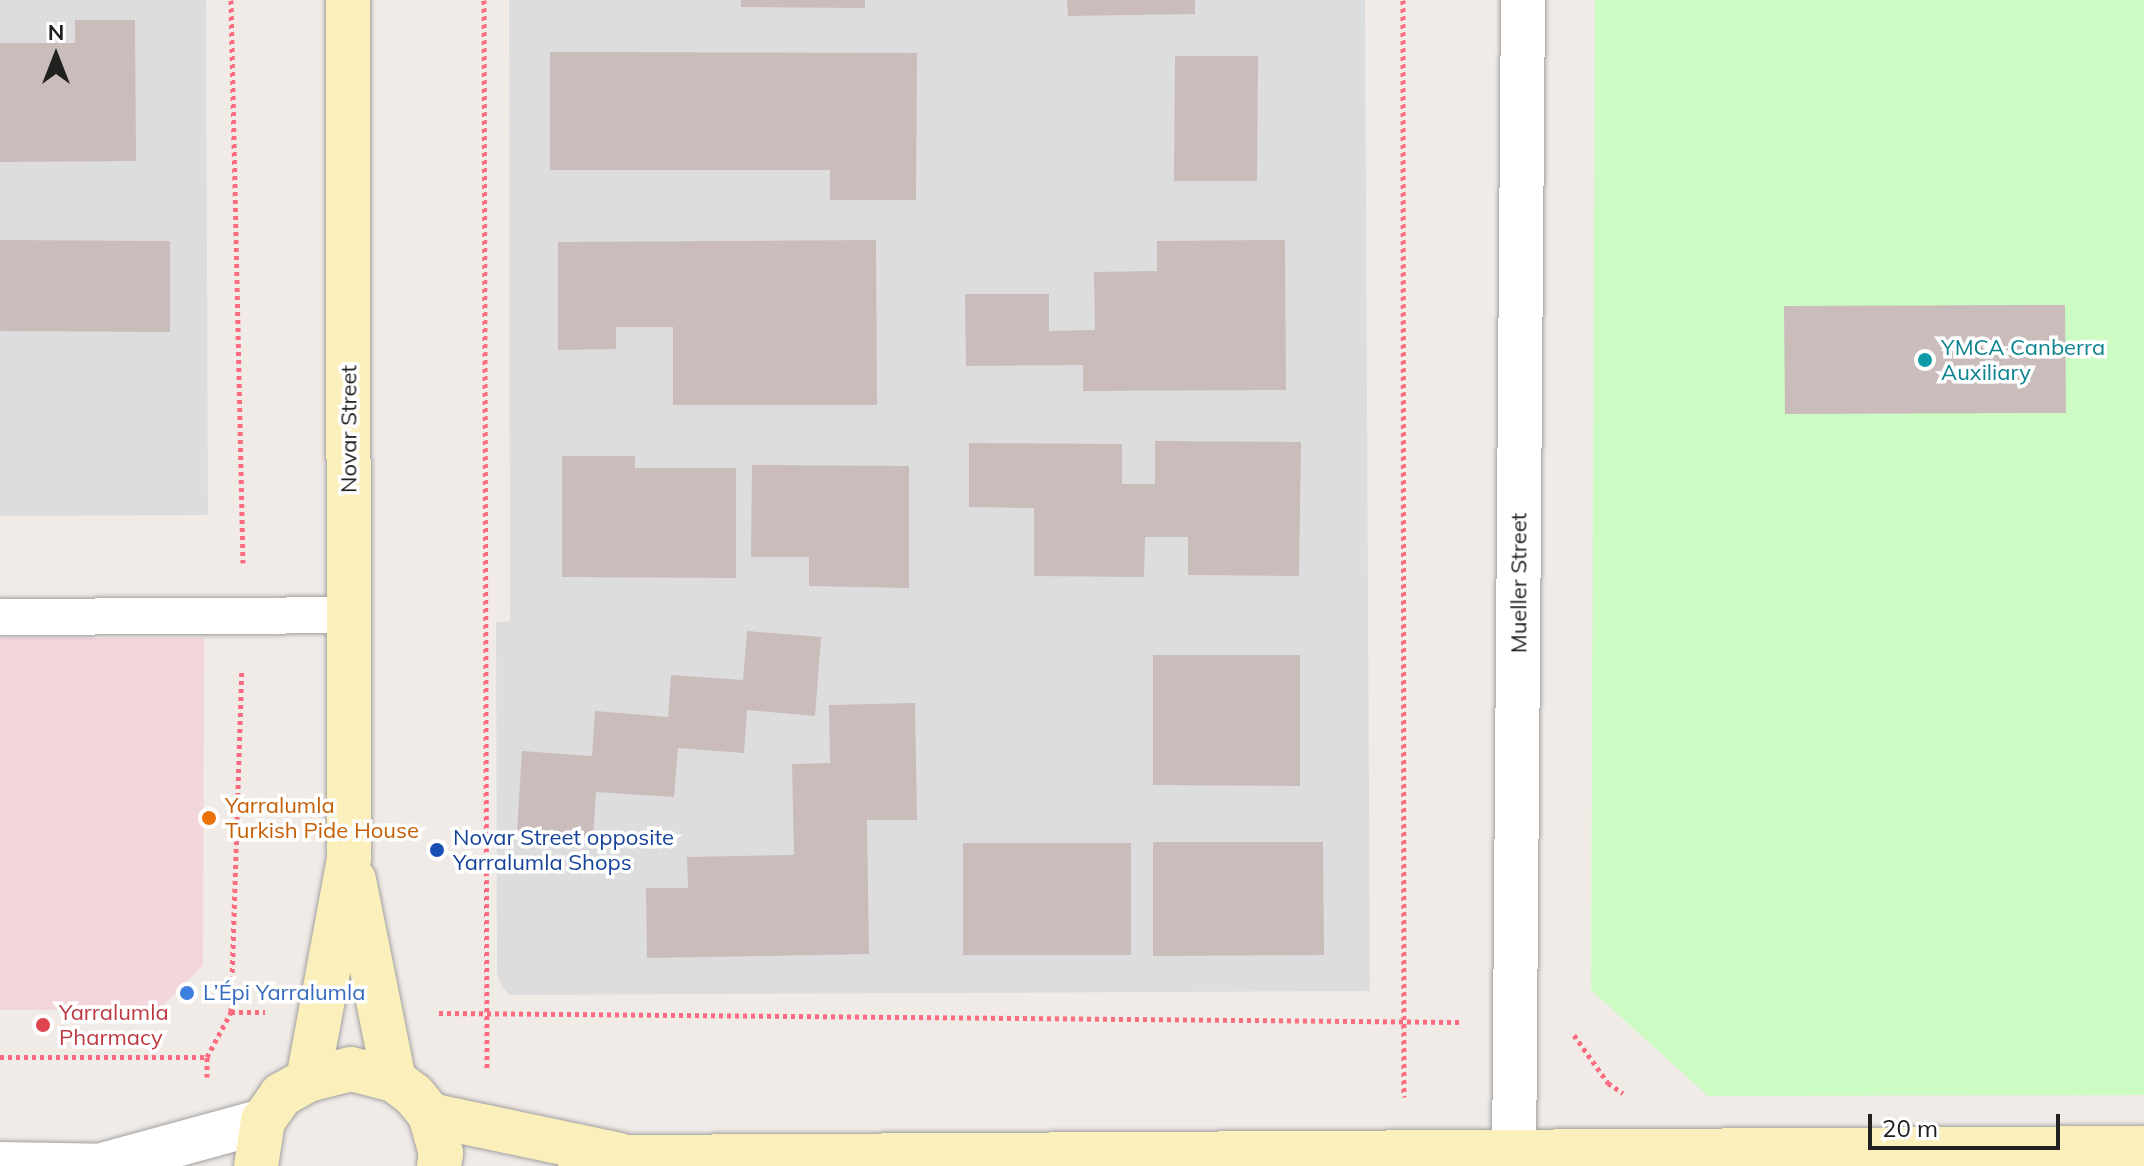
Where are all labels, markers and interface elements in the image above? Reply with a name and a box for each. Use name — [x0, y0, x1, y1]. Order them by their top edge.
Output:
north arrow — [16, 16, 96, 96]
text: N — [48, 18, 64, 46]
place label: YMCA Canberra Auxiliary — [1941, 334, 2105, 386]
marker: YMCA Canberra Auxiliary — [1916, 351, 1934, 369]
street label: Novar Street — [336, 365, 362, 493]
street label: Mueller Street — [1506, 513, 1532, 653]
place label: Yarralumla Turkish Pide House — [225, 792, 419, 844]
marker: Yarralumla Turkish Pide House — [200, 809, 218, 827]
place label: Novar Street opposite Yarralumla Shops — [453, 824, 674, 876]
marker: Novar Street opposite Yarralumla Shops — [428, 841, 446, 859]
place label: L’Épi Yarralumla — [203, 980, 365, 1006]
marker: L’Épi Yarralumla — [178, 984, 196, 1002]
place label: Yarralumla Pharmacy — [59, 999, 169, 1050]
marker: Yarralumla Pharmacy — [34, 1016, 52, 1034]
scale bar — [1872, 1098, 2064, 1148]
text: 20 m — [1882, 1113, 1938, 1143]

